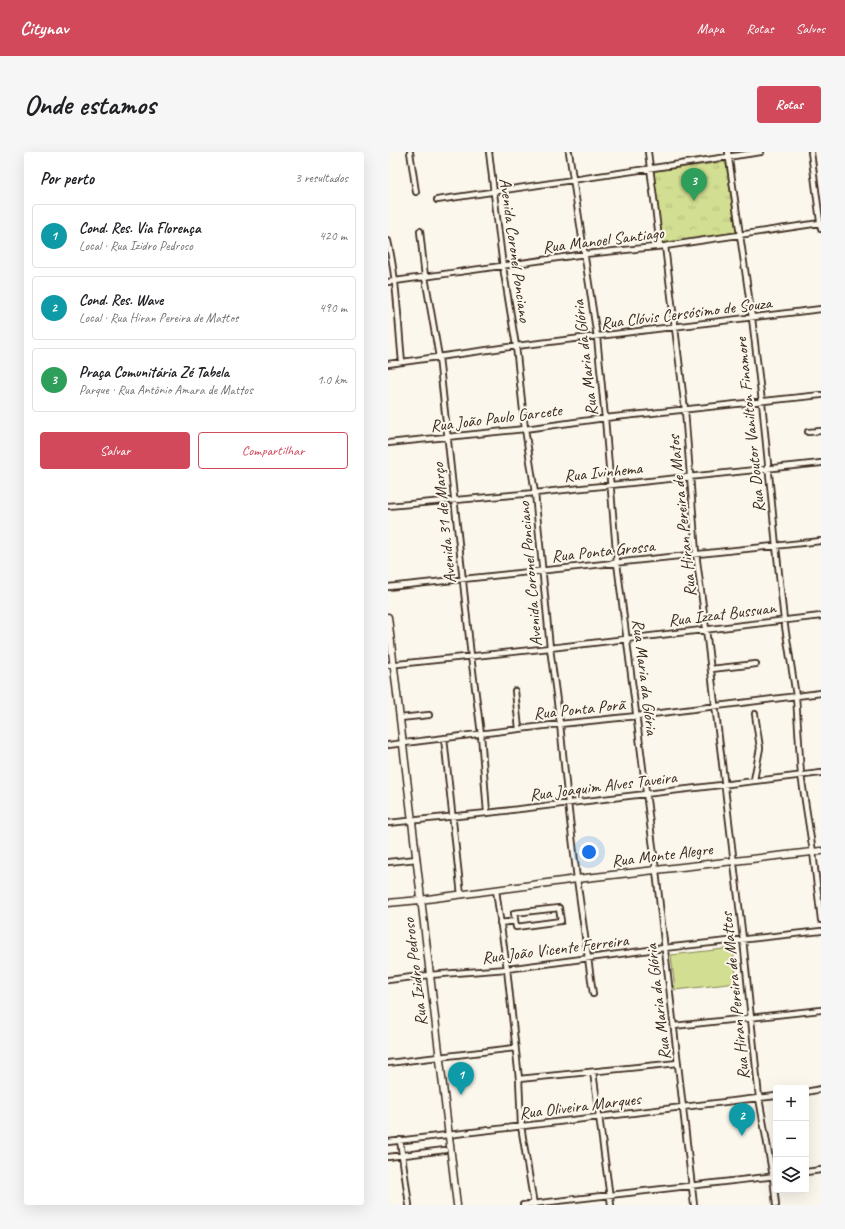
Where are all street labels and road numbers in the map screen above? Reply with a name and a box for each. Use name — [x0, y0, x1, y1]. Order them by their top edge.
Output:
street label: Avenida Coronel Ponciano — [494, 177, 536, 324]
street label: Rua Manoel Santiago — [541, 222, 666, 258]
street label: Rua Clóvis Cersósimo de Souza — [599, 292, 775, 334]
street label: Rua Maria da Glória — [567, 298, 603, 417]
street label: Rua Doutor Vanilton Finamore — [730, 335, 770, 513]
street label: Rua João Paulo Garcete — [429, 399, 564, 436]
street label: Rua Hiran Pereira de Matos — [663, 432, 701, 598]
street label: Rua Ivinhema — [563, 457, 644, 487]
street label: Avenida 31 de Março — [427, 461, 461, 584]
street label: Avenida Coronel Ponciano — [513, 500, 547, 647]
street label: Rua Ponta Grossa — [550, 535, 658, 567]
street label: Rua Izzat Bussuan — [667, 597, 778, 631]
street label: Rua Maria da Glória — [627, 618, 663, 737]
street label: Rua Ponta Porã — [532, 694, 628, 724]
street label: Rua Joaquim Alves Taveira — [528, 766, 679, 805]
street label: Rua Monte Alegre — [610, 838, 715, 872]
street label: Rua Hiran Pereira de Mattos — [716, 910, 754, 1081]
street label: Rua Izidro Pedroso — [398, 916, 432, 1027]
street label: Rua João Vicente Ferreira — [481, 929, 631, 968]
street label: Rua Maria da Glória — [640, 942, 676, 1061]
street label: Rua Oliveira Marques — [518, 1088, 644, 1124]

